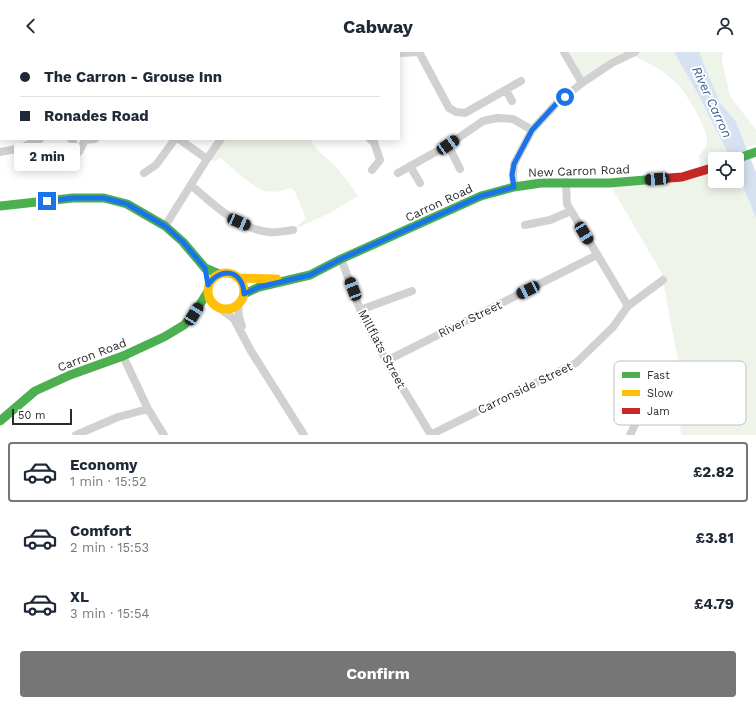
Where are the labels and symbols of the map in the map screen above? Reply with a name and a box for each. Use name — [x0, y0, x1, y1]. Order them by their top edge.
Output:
water label: River Carron — [689, 64, 735, 140]
route start — [556, 88, 574, 106]
car — [435, 133, 461, 157]
callout: 2 min — [14, 143, 80, 171]
street label: New Carron Road — [528, 162, 630, 180]
car — [645, 172, 669, 186]
street label: Carron Road — [403, 181, 475, 225]
route end — [38, 192, 56, 210]
car — [226, 212, 252, 232]
car — [573, 220, 595, 246]
car — [343, 276, 363, 302]
car — [515, 279, 541, 301]
street label: River Street — [436, 298, 504, 340]
car — [183, 301, 205, 327]
street label: Millflats Street — [355, 307, 409, 391]
street label: Carron Road — [56, 335, 128, 375]
street label: Carronside Street — [475, 359, 575, 417]
legend — [614, 361, 746, 425]
text: Fast — [647, 369, 670, 382]
text: Slow — [647, 387, 673, 400]
text: Jam — [647, 405, 670, 418]
scale bar — [12, 407, 72, 426]

